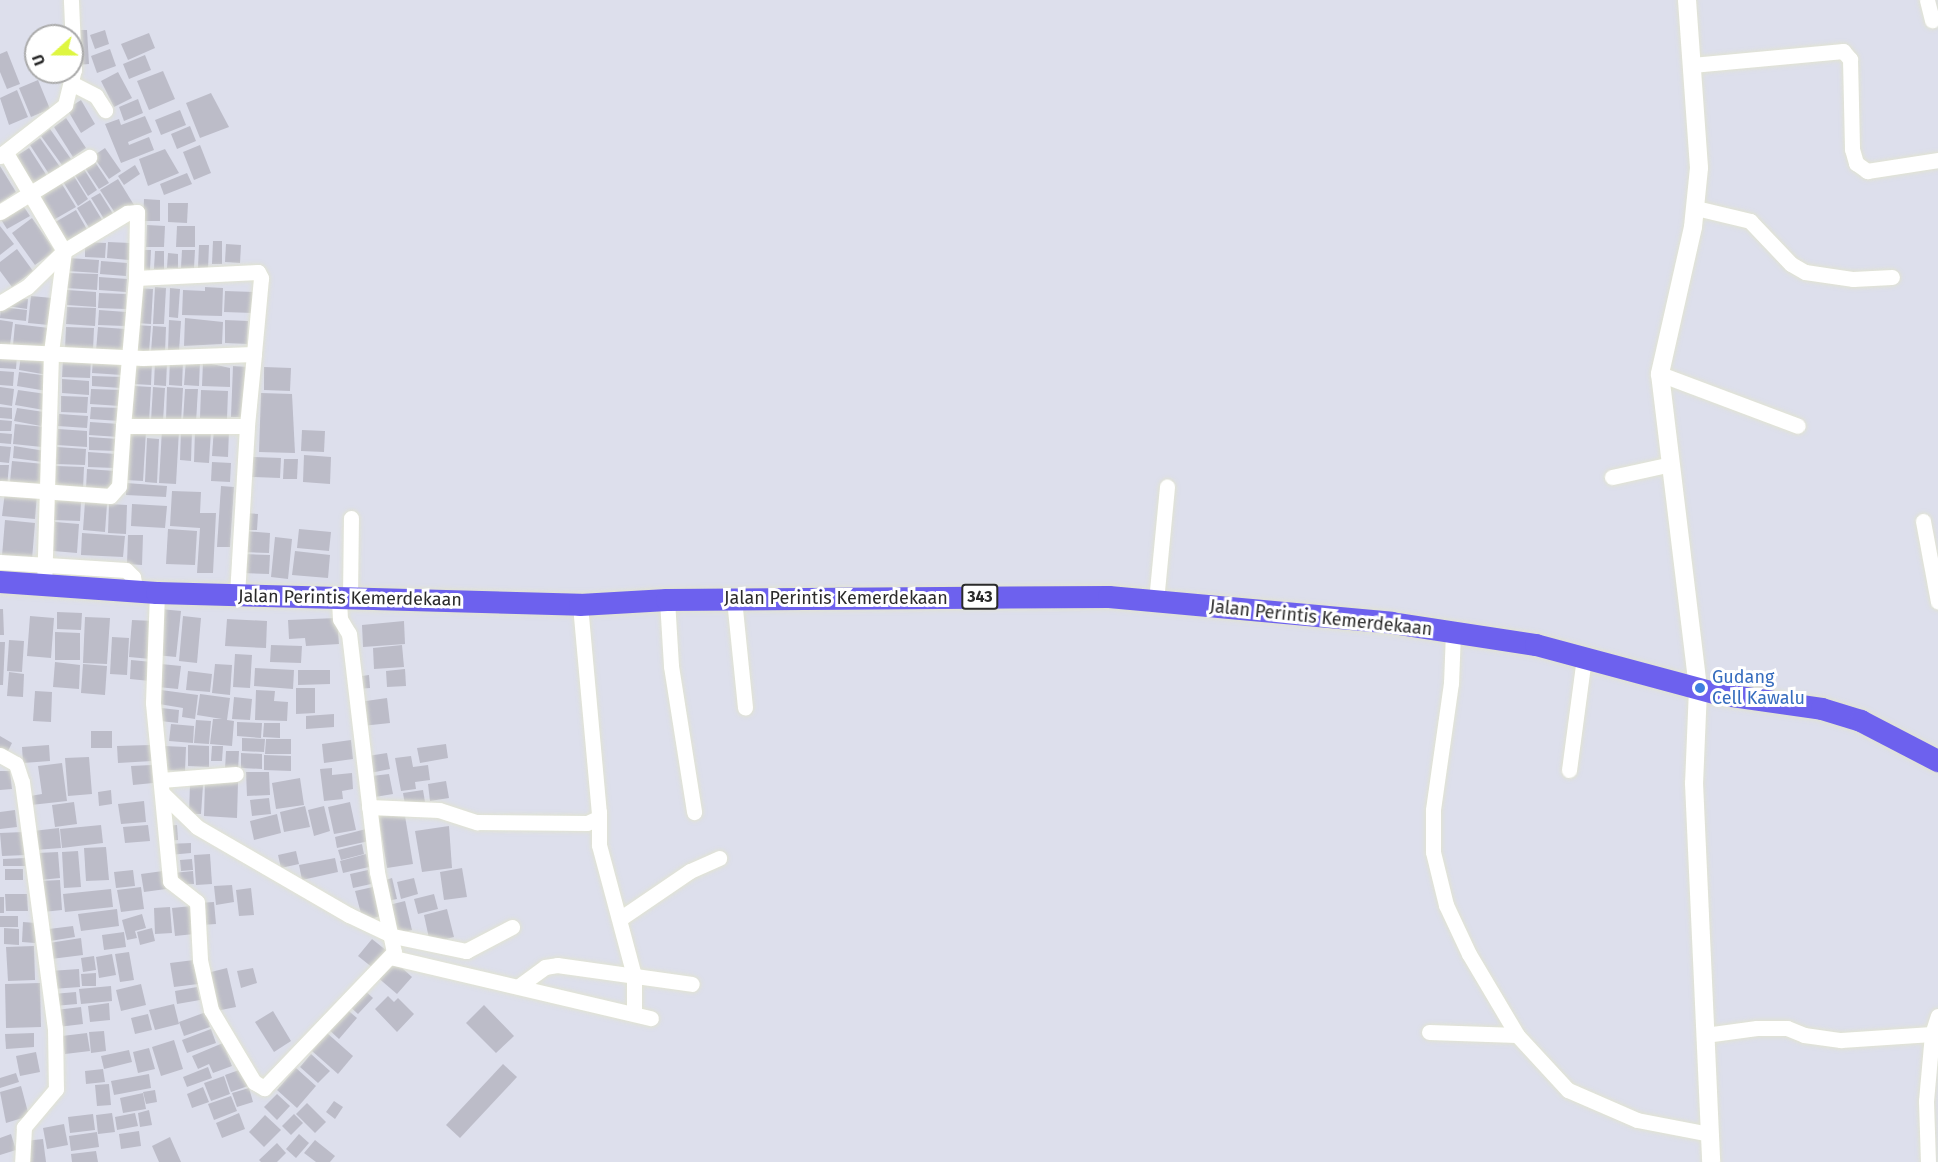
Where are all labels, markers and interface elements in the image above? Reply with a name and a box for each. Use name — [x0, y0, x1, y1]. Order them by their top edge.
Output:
north arrow — [24, 24, 84, 84]
text: U — [28, 52, 49, 68]
road number: 343 — [960, 584, 1000, 610]
street label: Jalan Perintis Kemerdekaan — [238, 585, 462, 611]
street label: Jalan Perintis Kemerdekaan — [724, 587, 948, 609]
street label: Jalan Perintis Kemerdekaan — [1209, 596, 1433, 640]
place label: Gudang Cell Kawalu — [1712, 667, 1805, 710]
marker: Gudang Cell Kawalu — [1693, 681, 1707, 695]

